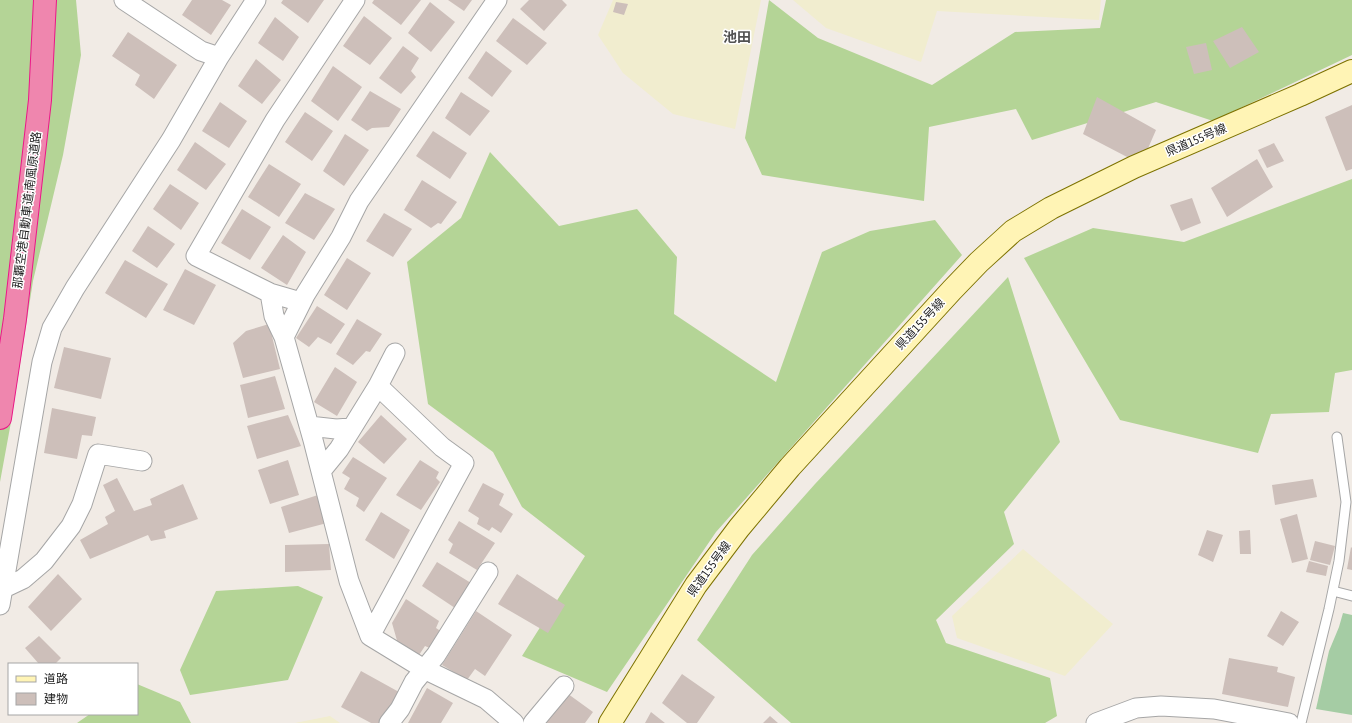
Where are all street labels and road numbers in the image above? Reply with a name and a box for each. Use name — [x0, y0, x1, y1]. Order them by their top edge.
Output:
street label: 県道155号線 — [1163, 121, 1229, 159]
street label: 那覇空港自動車道;南風原道路 — [10, 131, 44, 289]
street label: 県道155号線 — [893, 295, 947, 353]
street label: 県道155号線 — [684, 539, 734, 599]

